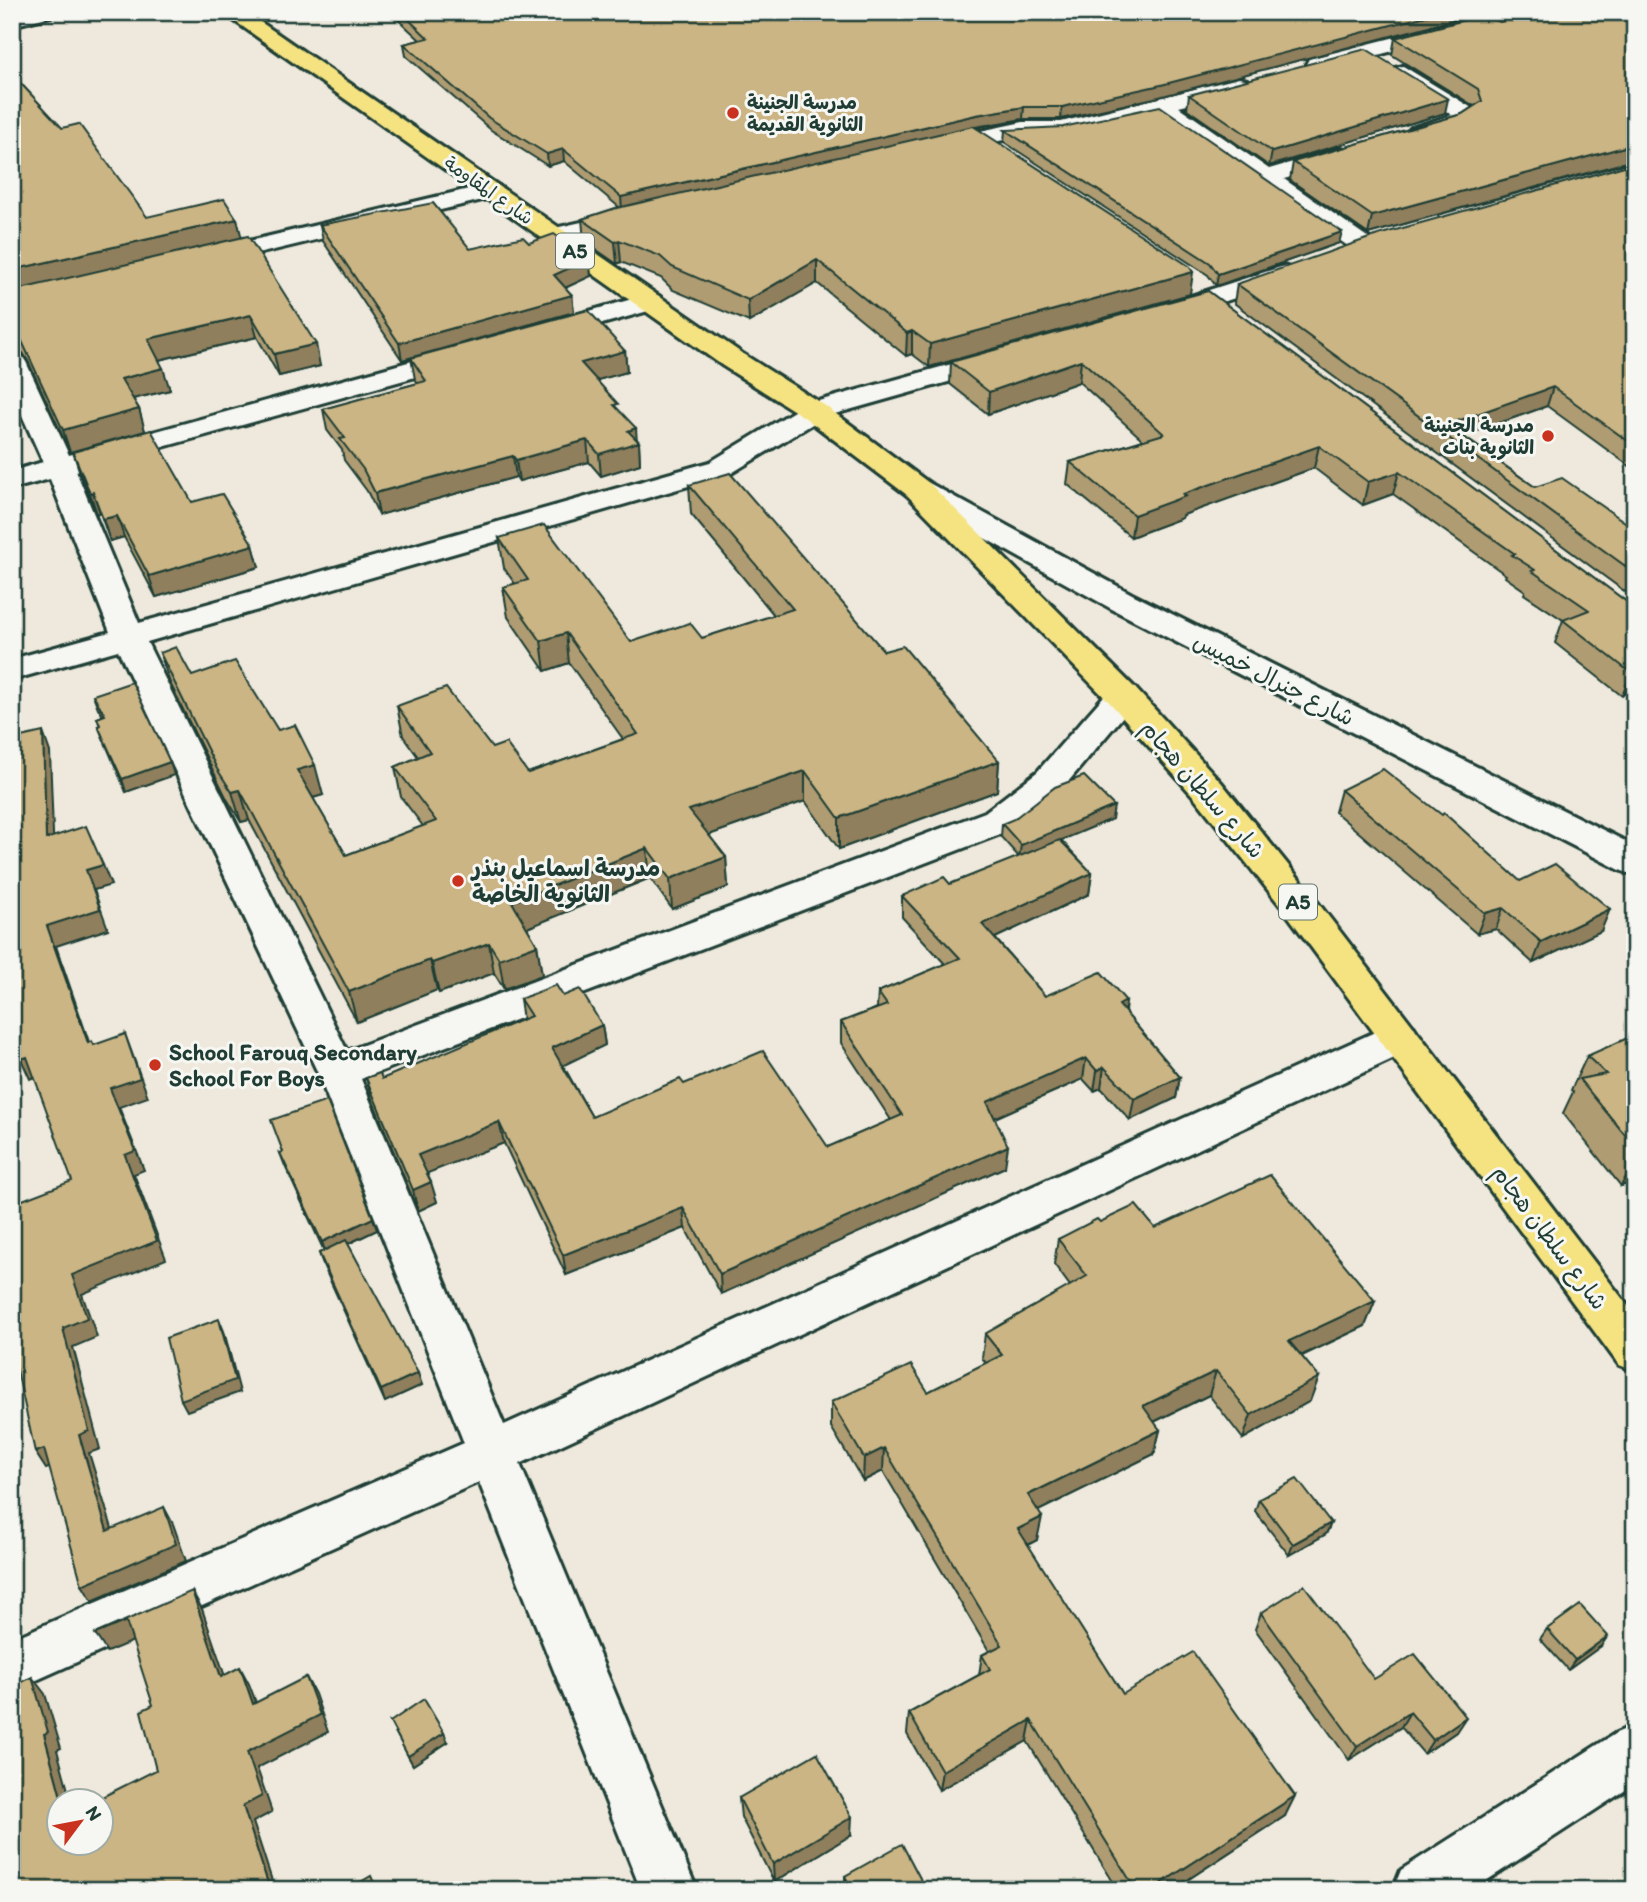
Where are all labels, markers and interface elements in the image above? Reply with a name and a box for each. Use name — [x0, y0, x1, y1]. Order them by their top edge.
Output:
place label: مدرسة الجنينة الثانوية القديمة — [747, 91, 863, 138]
marker: مدرسة الجنينة الثانوية القديمة — [725, 105, 741, 121]
street label: شارع المقاومة — [438, 151, 538, 231]
road number: A5 — [556, 233, 594, 268]
place label: مدرسة الجنينة الثانوية بنات — [1424, 414, 1534, 461]
marker: مدرسة الجنينة الثانوية بنات — [1540, 428, 1556, 444]
street label: شارع جنرال خميس — [1188, 626, 1359, 733]
street label: شارع سلطان هجام — [1132, 714, 1271, 867]
place label: مدرسة اسماعيل بنذر الثانوية الخاصة — [470, 854, 660, 909]
marker: مدرسة اسماعيل بنذر الثانوية الخاصة — [450, 873, 466, 889]
road number: A5 — [1279, 884, 1317, 920]
place label: School Farouq Secondary School For Boys — [169, 1038, 417, 1092]
marker: School Farouq Secondary School For Boys — [147, 1057, 163, 1073]
street label: شارع سلطان هجام — [1483, 1159, 1614, 1317]
north arrow — [46, 1786, 116, 1856]
text: N — [81, 1802, 107, 1825]

